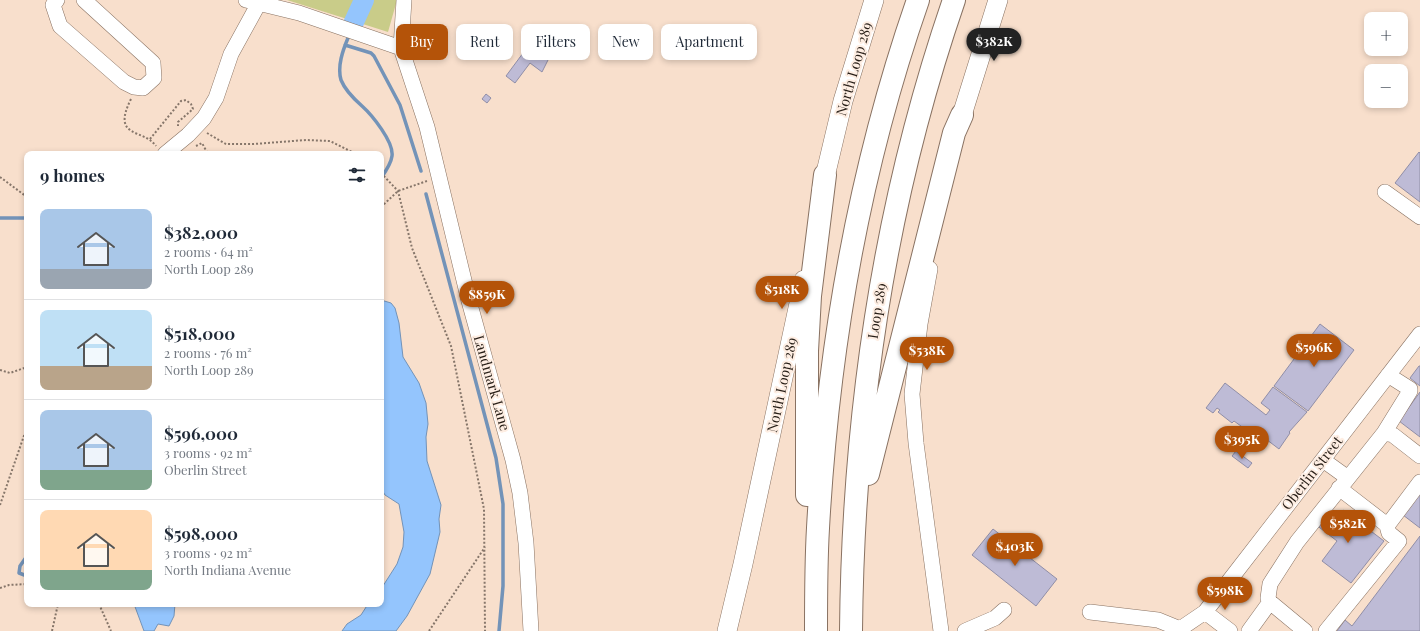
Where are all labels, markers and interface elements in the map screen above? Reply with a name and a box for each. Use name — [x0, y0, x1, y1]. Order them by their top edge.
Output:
map controls — [1364, 12, 1408, 108]
button: + — [1364, 12, 1408, 56]
street label: North Loop 289 — [831, 20, 876, 118]
chip: Buy — [396, 24, 448, 60]
chip: Rent — [456, 24, 513, 60]
chip: Filters — [521, 24, 590, 60]
chip: New — [598, 24, 653, 60]
chip: Apartment — [661, 24, 757, 60]
pin: $382K — [966, 28, 1022, 62]
text: $382K — [975, 32, 1013, 49]
button: − — [1364, 64, 1408, 108]
text: 9 homes — [40, 164, 105, 186]
icon: filters — [346, 164, 368, 186]
text: $382,000 — [164, 221, 238, 243]
icon: home — [72, 225, 120, 273]
text: 2 rooms · 64 m² — [164, 243, 253, 260]
text: North Loop 289 — [164, 260, 254, 277]
pin: $518K — [754, 276, 810, 310]
text: $518K — [765, 280, 799, 297]
pin: $859K — [459, 281, 515, 315]
street label: Loop 289 — [863, 282, 890, 340]
text: $859K — [468, 285, 506, 302]
text: $518,000 — [164, 322, 235, 344]
icon: home — [72, 326, 120, 374]
street label: Landmark Lane — [470, 333, 515, 433]
pin: $596K — [1286, 334, 1342, 368]
street label: North Loop 289 — [762, 336, 801, 434]
pin: $538K — [899, 337, 955, 371]
text: $596K — [1295, 338, 1333, 355]
text: $538K — [909, 341, 945, 358]
text: 2 rooms · 76 m² — [164, 344, 252, 361]
text: North Loop 289 — [164, 361, 254, 378]
text: $596,000 — [164, 422, 238, 444]
icon: home — [72, 426, 120, 474]
pin: $395K — [1214, 426, 1270, 460]
text: $395K — [1224, 430, 1260, 447]
street label: Oberlin Street — [1277, 431, 1347, 514]
text: 3 rooms · 92 m² — [164, 444, 252, 461]
text: Oberlin Street — [164, 461, 247, 478]
pin: $582K — [1320, 510, 1376, 544]
text: $582K — [1330, 514, 1366, 531]
text: $598,000 — [164, 522, 238, 544]
icon: home — [72, 526, 120, 574]
pin: $403K — [987, 533, 1043, 567]
text: $403K — [996, 537, 1034, 554]
text: 3 rooms · 92 m² — [164, 544, 252, 561]
text: North Indiana Avenue — [164, 561, 291, 578]
pin: $598K — [1197, 577, 1253, 611]
text: $598K — [1206, 581, 1244, 598]

